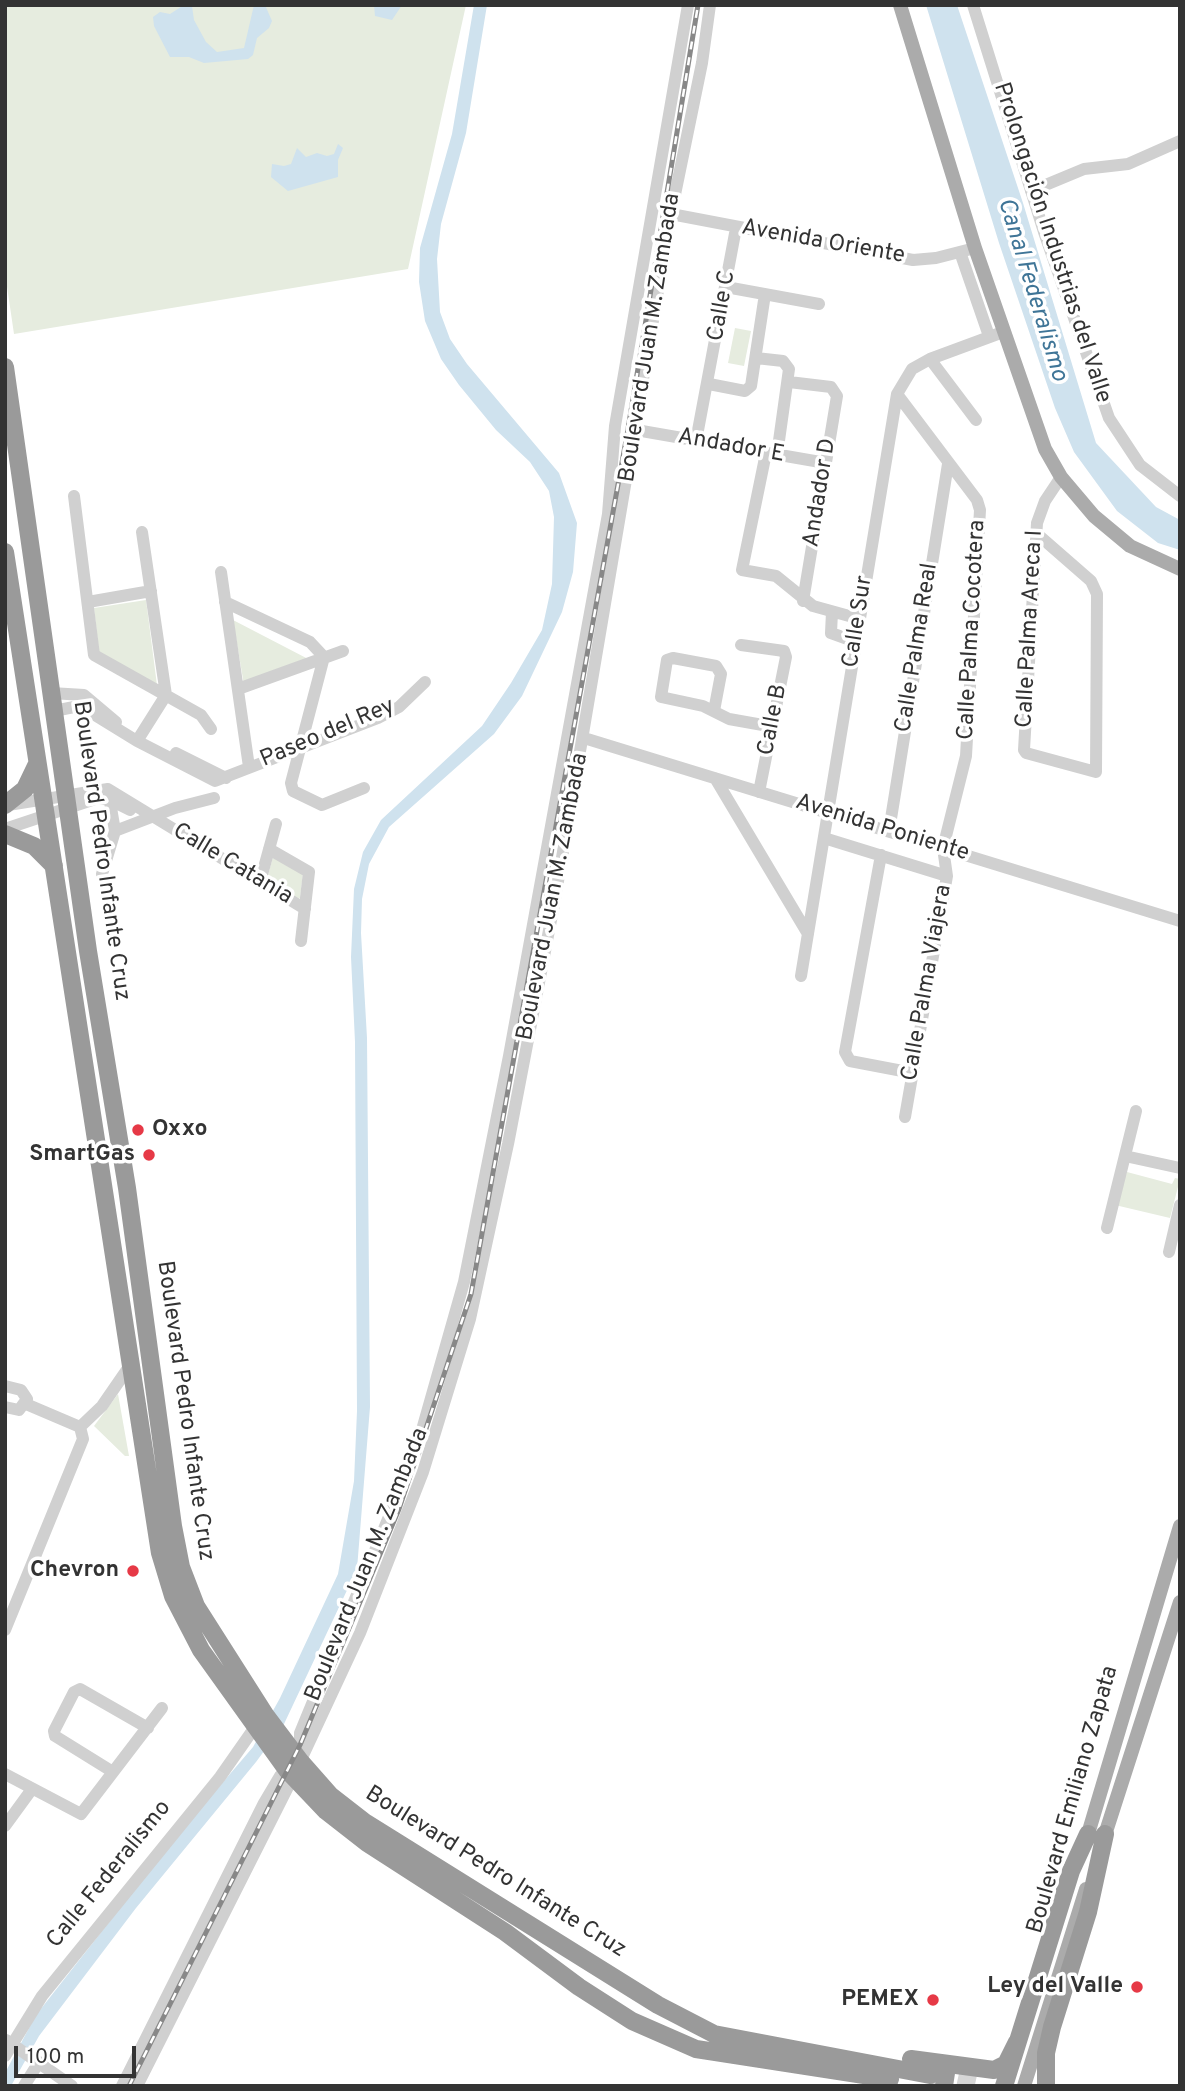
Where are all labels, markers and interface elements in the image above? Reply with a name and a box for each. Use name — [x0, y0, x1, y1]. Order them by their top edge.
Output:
street label: Prolongación Industrias del Valle — [986, 79, 1116, 407]
street label: Boulevard Juan M. Zambada — [615, 191, 687, 485]
water label: Canal Federalismo — [989, 195, 1073, 385]
street label: Avenida Oriente — [739, 215, 907, 271]
street label: Calle C — [703, 268, 743, 344]
street label: Andador E — [675, 424, 787, 470]
street label: Andador D — [799, 437, 843, 549]
street label: Calle Palma Cocotera — [953, 519, 993, 741]
street label: Calle Palma Areca I — [1012, 529, 1050, 729]
street label: Calle Palma Real — [891, 561, 945, 735]
street label: Calle Sur — [838, 574, 880, 670]
street label: Calle B — [754, 682, 794, 758]
street label: Paseo del Rey — [257, 693, 399, 775]
street label: Boulevard Pedro Infante Cruz — [65, 699, 135, 1003]
street label: Boulevard Juan M. Zambada — [513, 751, 595, 1043]
street label: Avenida Poniente — [792, 789, 972, 869]
street label: Calle Catania — [167, 818, 297, 912]
street label: Calle Palma Viajera — [897, 883, 959, 1083]
place label: Oxxo — [152, 1116, 207, 1144]
marker: Oxxo — [130, 1122, 146, 1138]
place label: SmartGas — [29, 1141, 135, 1169]
marker: SmartGas — [141, 1147, 157, 1163]
street label: Boulevard Pedro Infante Cruz — [149, 1259, 219, 1563]
street label: Boulevard Juan M. Zambada — [300, 1424, 436, 1706]
place label: Chevron — [30, 1557, 119, 1585]
marker: Chevron — [125, 1563, 141, 1579]
street label: Boulevard Emiliano Zapata — [1023, 1663, 1125, 1937]
street label: Boulevard Pedro Infante Cruz — [359, 1781, 631, 1965]
street label: Calle Federalismo — [42, 1796, 178, 1954]
place label: Ley del Valle — [987, 1973, 1123, 2001]
marker: Ley del Valle — [1129, 1979, 1145, 1995]
place label: PEMEX — [841, 1986, 919, 2014]
marker: PEMEX — [925, 1992, 941, 2008]
scale bar — [18, 2032, 140, 2076]
text: 100 m — [27, 2044, 84, 2071]

